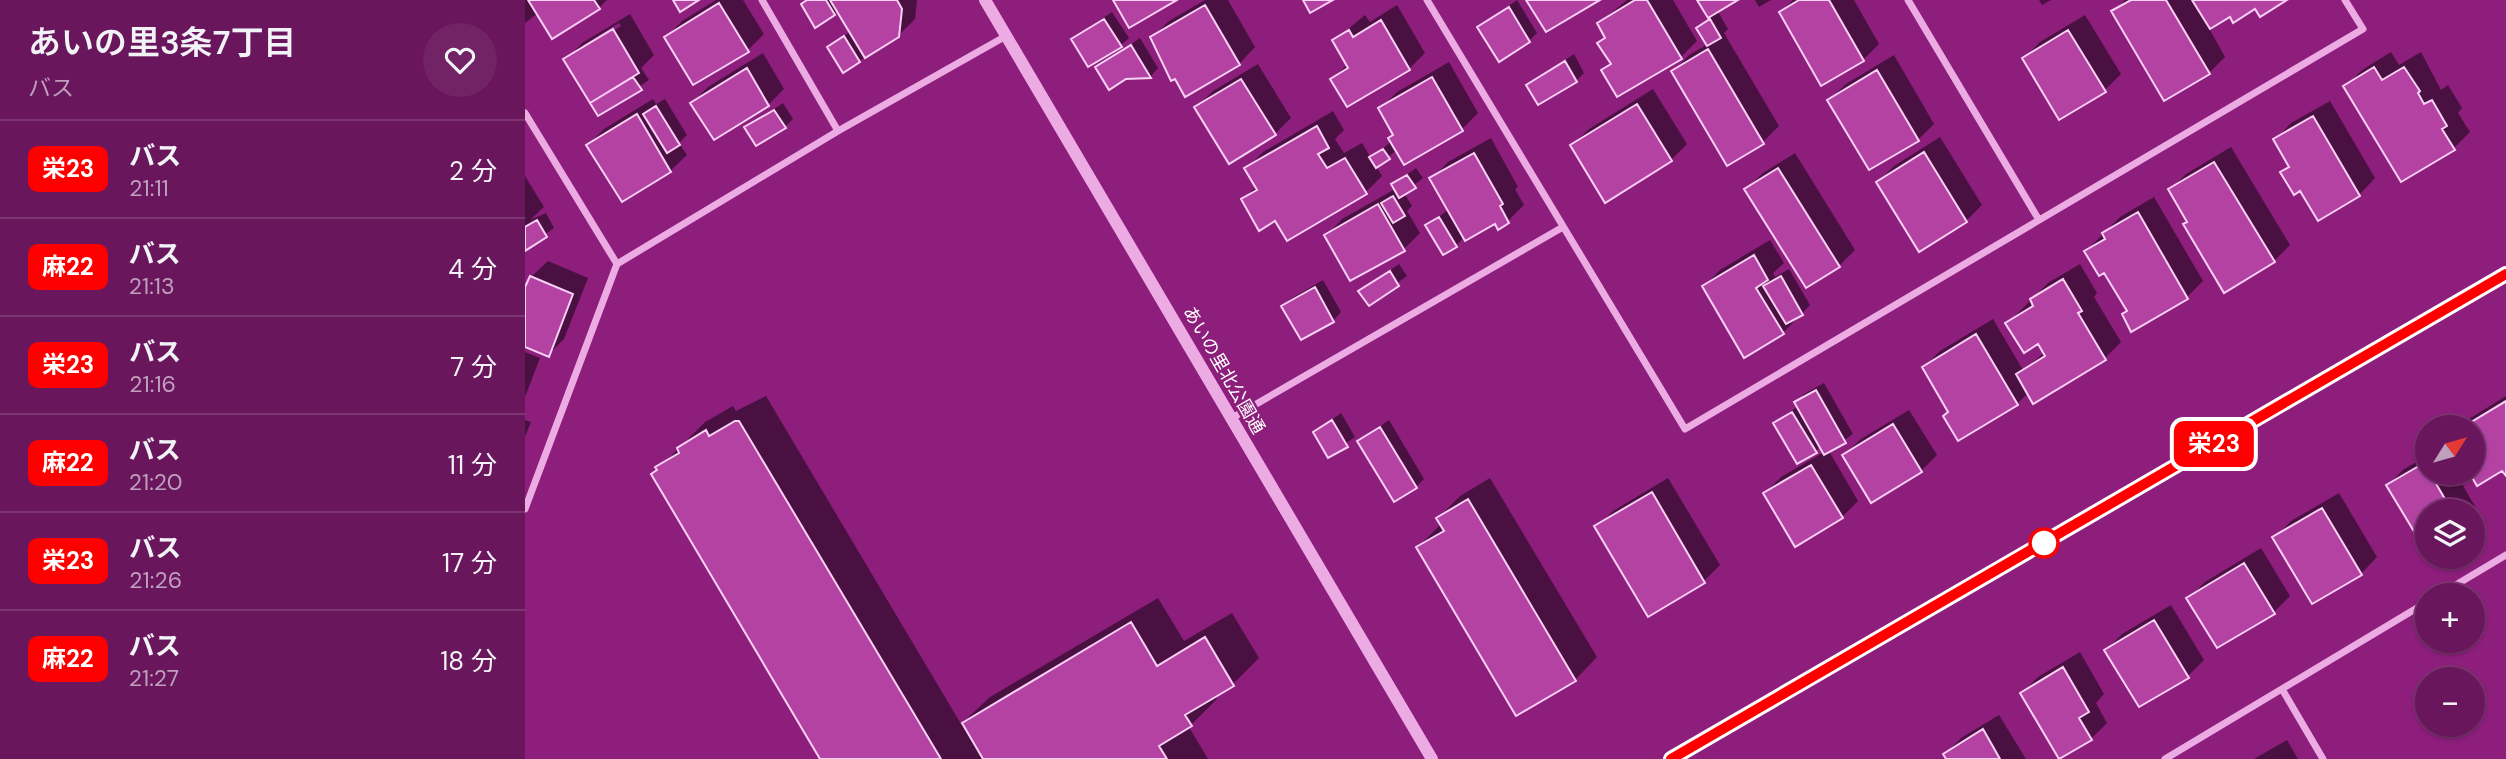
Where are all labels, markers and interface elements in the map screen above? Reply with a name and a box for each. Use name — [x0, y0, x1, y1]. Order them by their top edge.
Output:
text: あいの里3条7丁目 — [28, 21, 296, 64]
button: heart — [423, 23, 497, 97]
text: バス — [28, 73, 74, 103]
text: バス — [129, 139, 181, 173]
text: 栄23 — [42, 153, 94, 184]
text: 2 分 — [449, 154, 497, 188]
text: 21:11 — [129, 173, 169, 203]
text: バス — [129, 237, 181, 271]
text: 麻22 — [42, 251, 94, 282]
text: 4 分 — [448, 252, 497, 286]
text: 21:13 — [129, 271, 175, 301]
street label: あいの里北公園通 — [1178, 302, 1270, 438]
text: バス — [129, 335, 181, 369]
text: 栄23 — [42, 349, 94, 380]
text: 7 分 — [450, 350, 497, 384]
text: 21:16 — [129, 369, 176, 399]
north arrow — [2415, 415, 2485, 485]
map controls — [2415, 415, 2485, 737]
line badge: 栄23 — [2174, 421, 2254, 467]
text: 栄23 — [2188, 428, 2240, 459]
text: バス — [129, 433, 181, 467]
text: 麻22 — [42, 447, 94, 478]
text: 11 分 — [448, 448, 497, 482]
text: 21:20 — [129, 467, 183, 497]
button: layers — [2415, 499, 2485, 569]
unlabelled marker — [2029, 528, 2059, 558]
text: バス — [129, 531, 181, 565]
text: 栄23 — [42, 545, 94, 576]
text: 17 分 — [442, 546, 497, 580]
text: 21:26 — [129, 565, 182, 595]
button: + — [2415, 583, 2485, 653]
text: バス — [129, 629, 181, 663]
text: 麻22 — [42, 643, 94, 674]
text: 18 分 — [440, 644, 497, 678]
text: 21:27 — [129, 663, 179, 693]
button: − — [2415, 667, 2485, 737]

